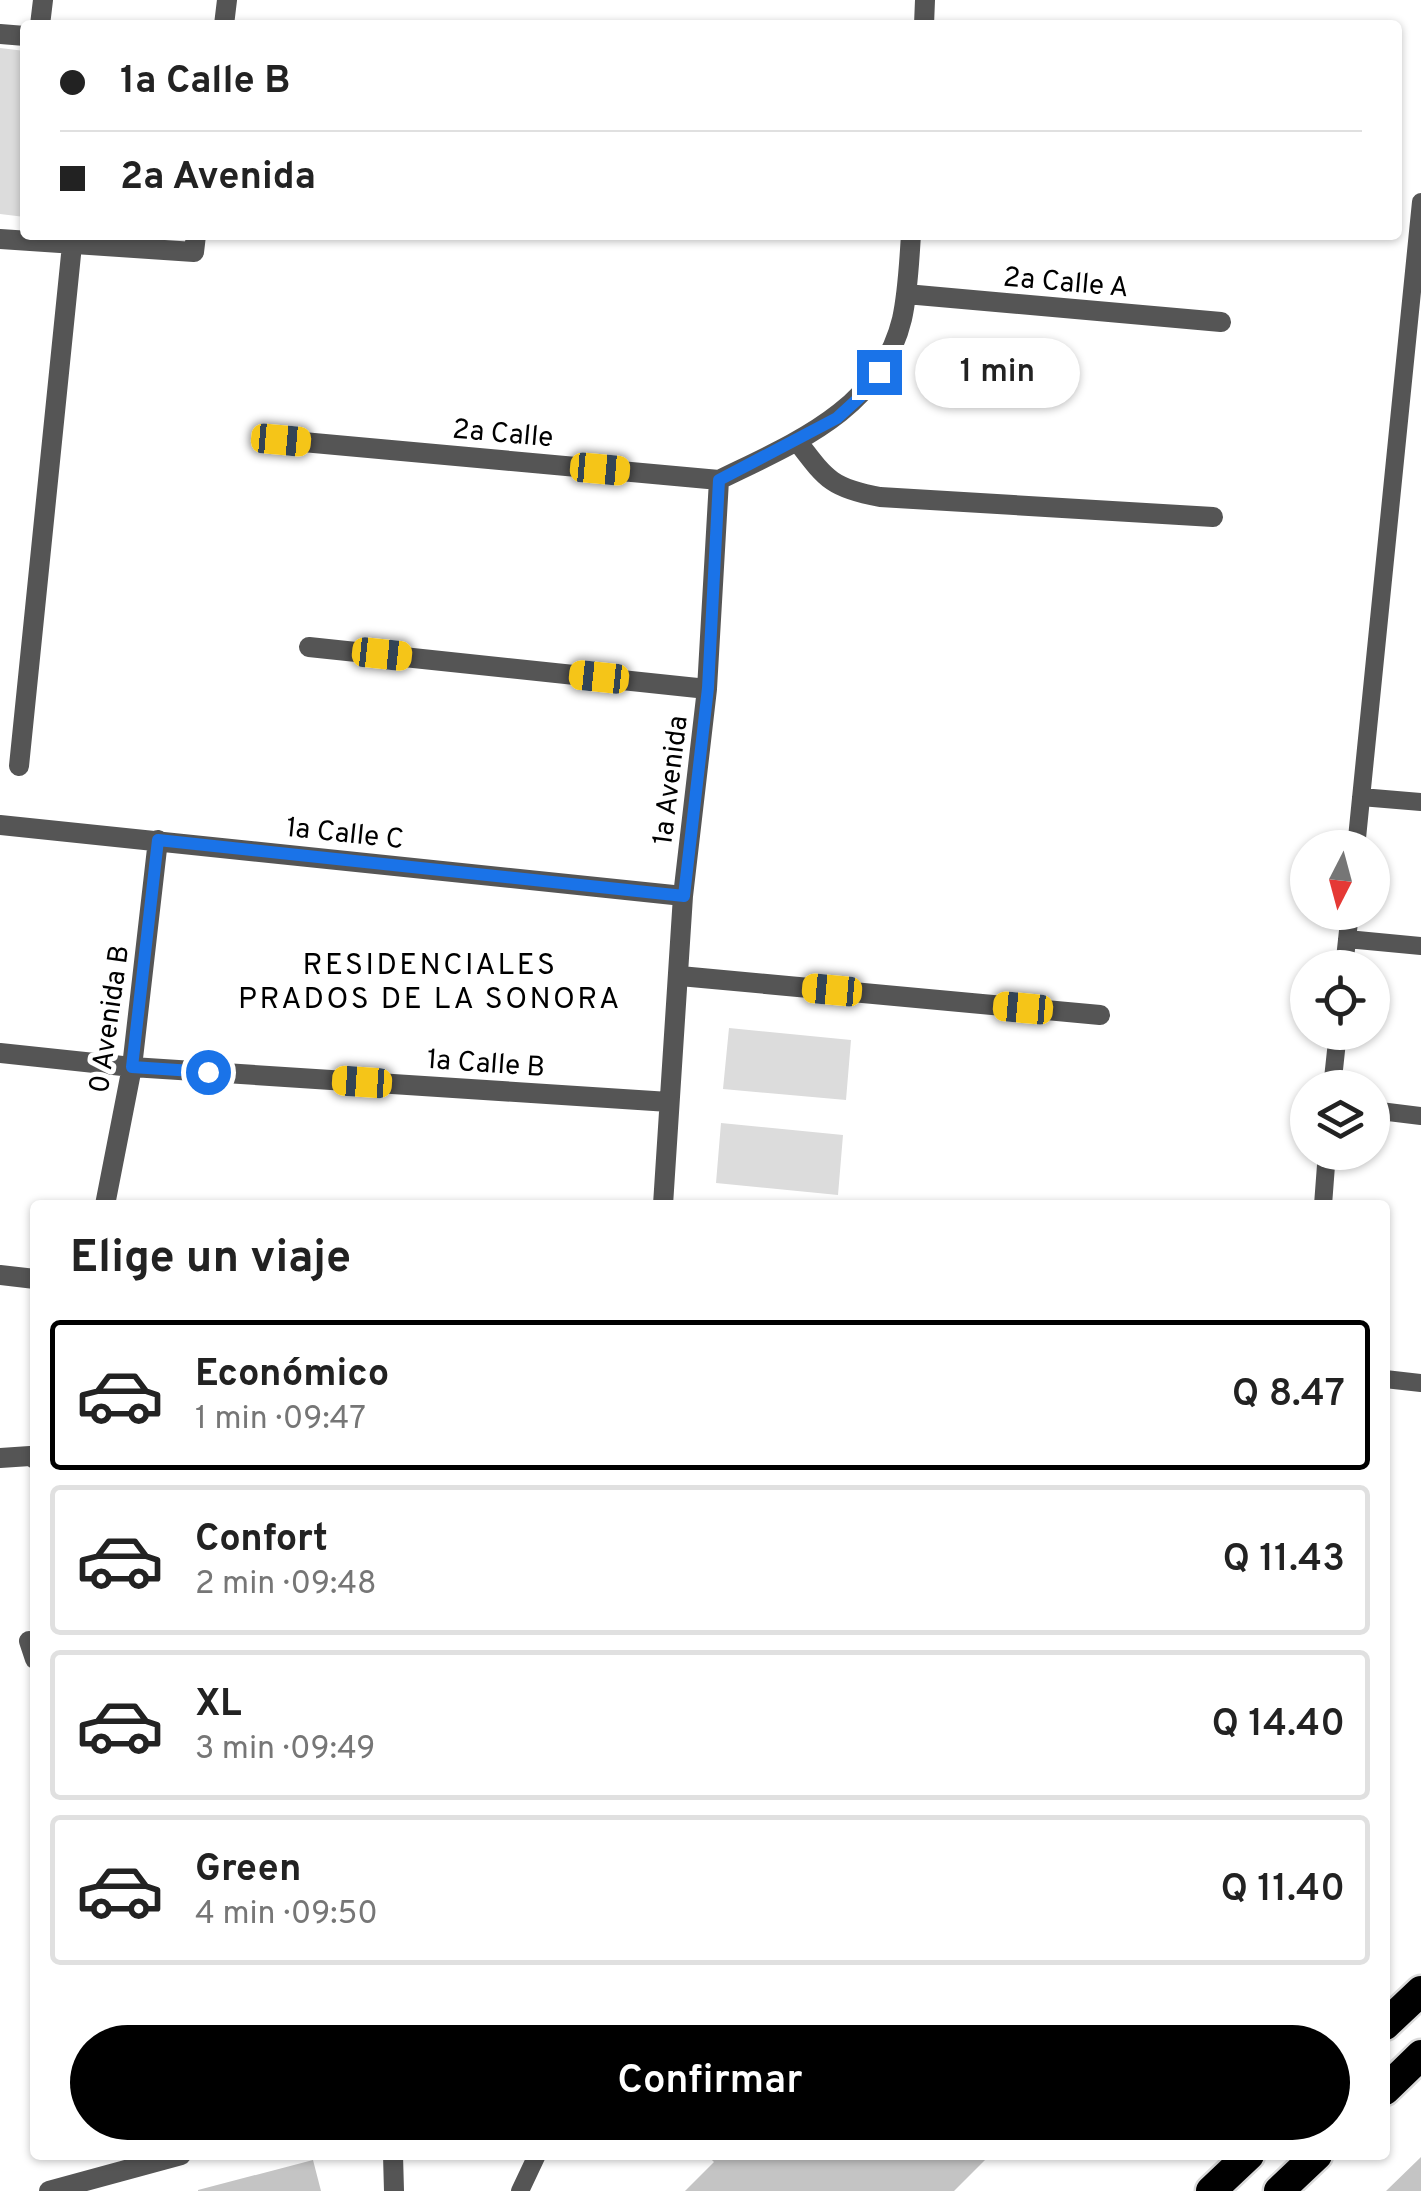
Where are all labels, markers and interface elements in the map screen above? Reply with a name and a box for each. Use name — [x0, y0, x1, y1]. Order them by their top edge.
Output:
text: 1a Calle B — [120, 58, 290, 107]
text: 2a Avenida — [120, 154, 316, 203]
street label: 2a Calle A — [1002, 261, 1130, 307]
callout: 1 min — [914, 337, 1079, 407]
route end — [857, 350, 902, 395]
text: 1 min — [960, 353, 1035, 393]
street label: 2a Calle — [451, 413, 555, 457]
car — [250, 422, 312, 458]
car — [569, 451, 631, 487]
car — [351, 636, 413, 672]
car — [568, 659, 630, 695]
street label: 1a Avenida — [646, 714, 698, 847]
street label: 1a Calle C — [284, 811, 405, 859]
north arrow — [1290, 830, 1390, 930]
map controls — [1290, 830, 1390, 1170]
street label: 0 Avenida B — [83, 943, 139, 1096]
district label: RESIDENCIALES PRADOS DE LA SONORA — [238, 948, 622, 1019]
button: locate — [1290, 950, 1390, 1050]
car — [801, 972, 863, 1008]
car — [992, 990, 1054, 1026]
street label: 1a Calle B — [425, 1043, 546, 1087]
route start — [186, 1050, 231, 1095]
car — [331, 1065, 393, 1099]
button: layers — [1290, 1070, 1390, 1170]
text: Elige un viaje — [70, 1231, 351, 1288]
icon: car — [75, 1350, 165, 1440]
text: Económico — [195, 1351, 389, 1400]
text: Q 8.47 — [1232, 1371, 1345, 1420]
text: 1 min · 09:47 — [195, 1400, 366, 1440]
icon: car — [75, 1515, 165, 1605]
text: Confort — [195, 1516, 328, 1565]
text: Q 11.43 — [1222, 1536, 1345, 1585]
text: 2 min · 09:48 — [195, 1565, 377, 1605]
icon: car — [75, 1680, 165, 1770]
text: XL — [195, 1681, 242, 1730]
text: Q 14.40 — [1211, 1701, 1345, 1750]
text: 3 min · 09:49 — [195, 1730, 375, 1770]
icon: car — [75, 1845, 165, 1935]
text: Green — [195, 1846, 301, 1895]
text: Q 11.40 — [1220, 1866, 1345, 1915]
text: 4 min · 09:50 — [195, 1895, 378, 1935]
button: Confirmar — [70, 2025, 1350, 2140]

